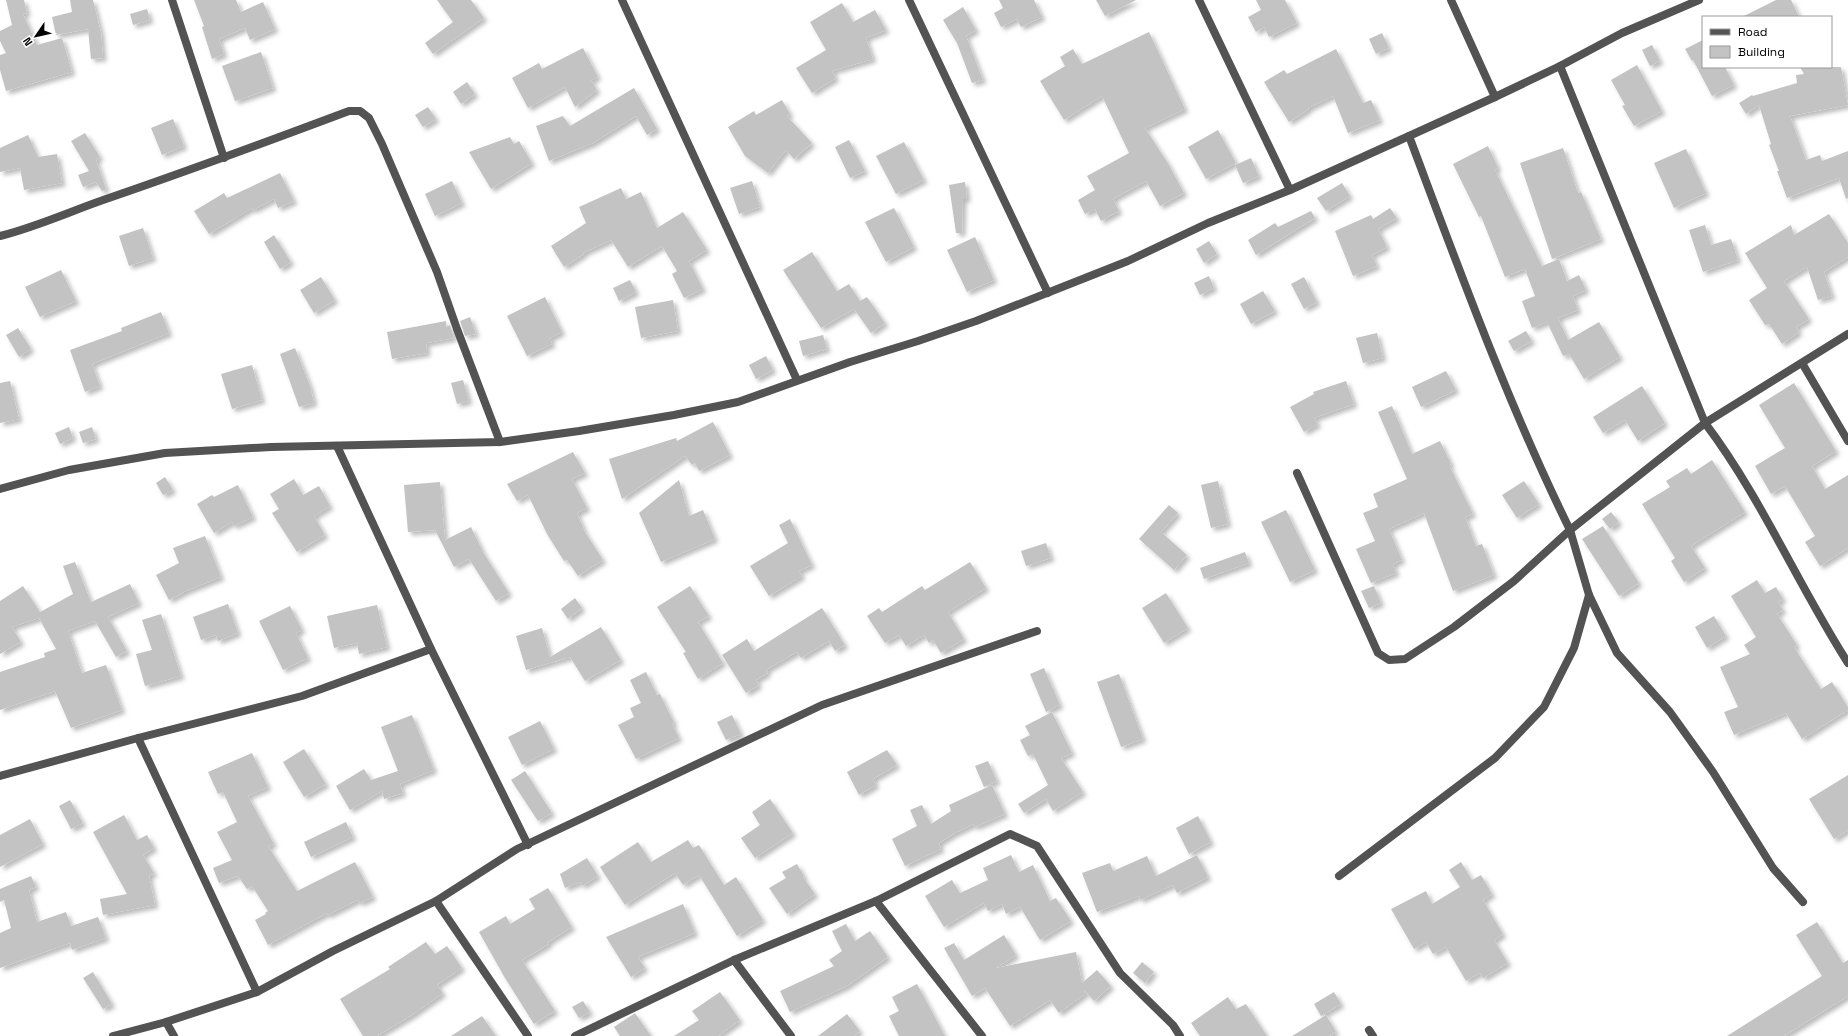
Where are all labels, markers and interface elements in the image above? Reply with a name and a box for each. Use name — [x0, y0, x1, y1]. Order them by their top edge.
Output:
north arrow — [16, 16, 56, 56]
legend — [1702, 16, 1832, 68]
text: Road — [1738, 24, 1767, 40]
text: N — [20, 35, 36, 49]
text: Building — [1738, 44, 1785, 60]

